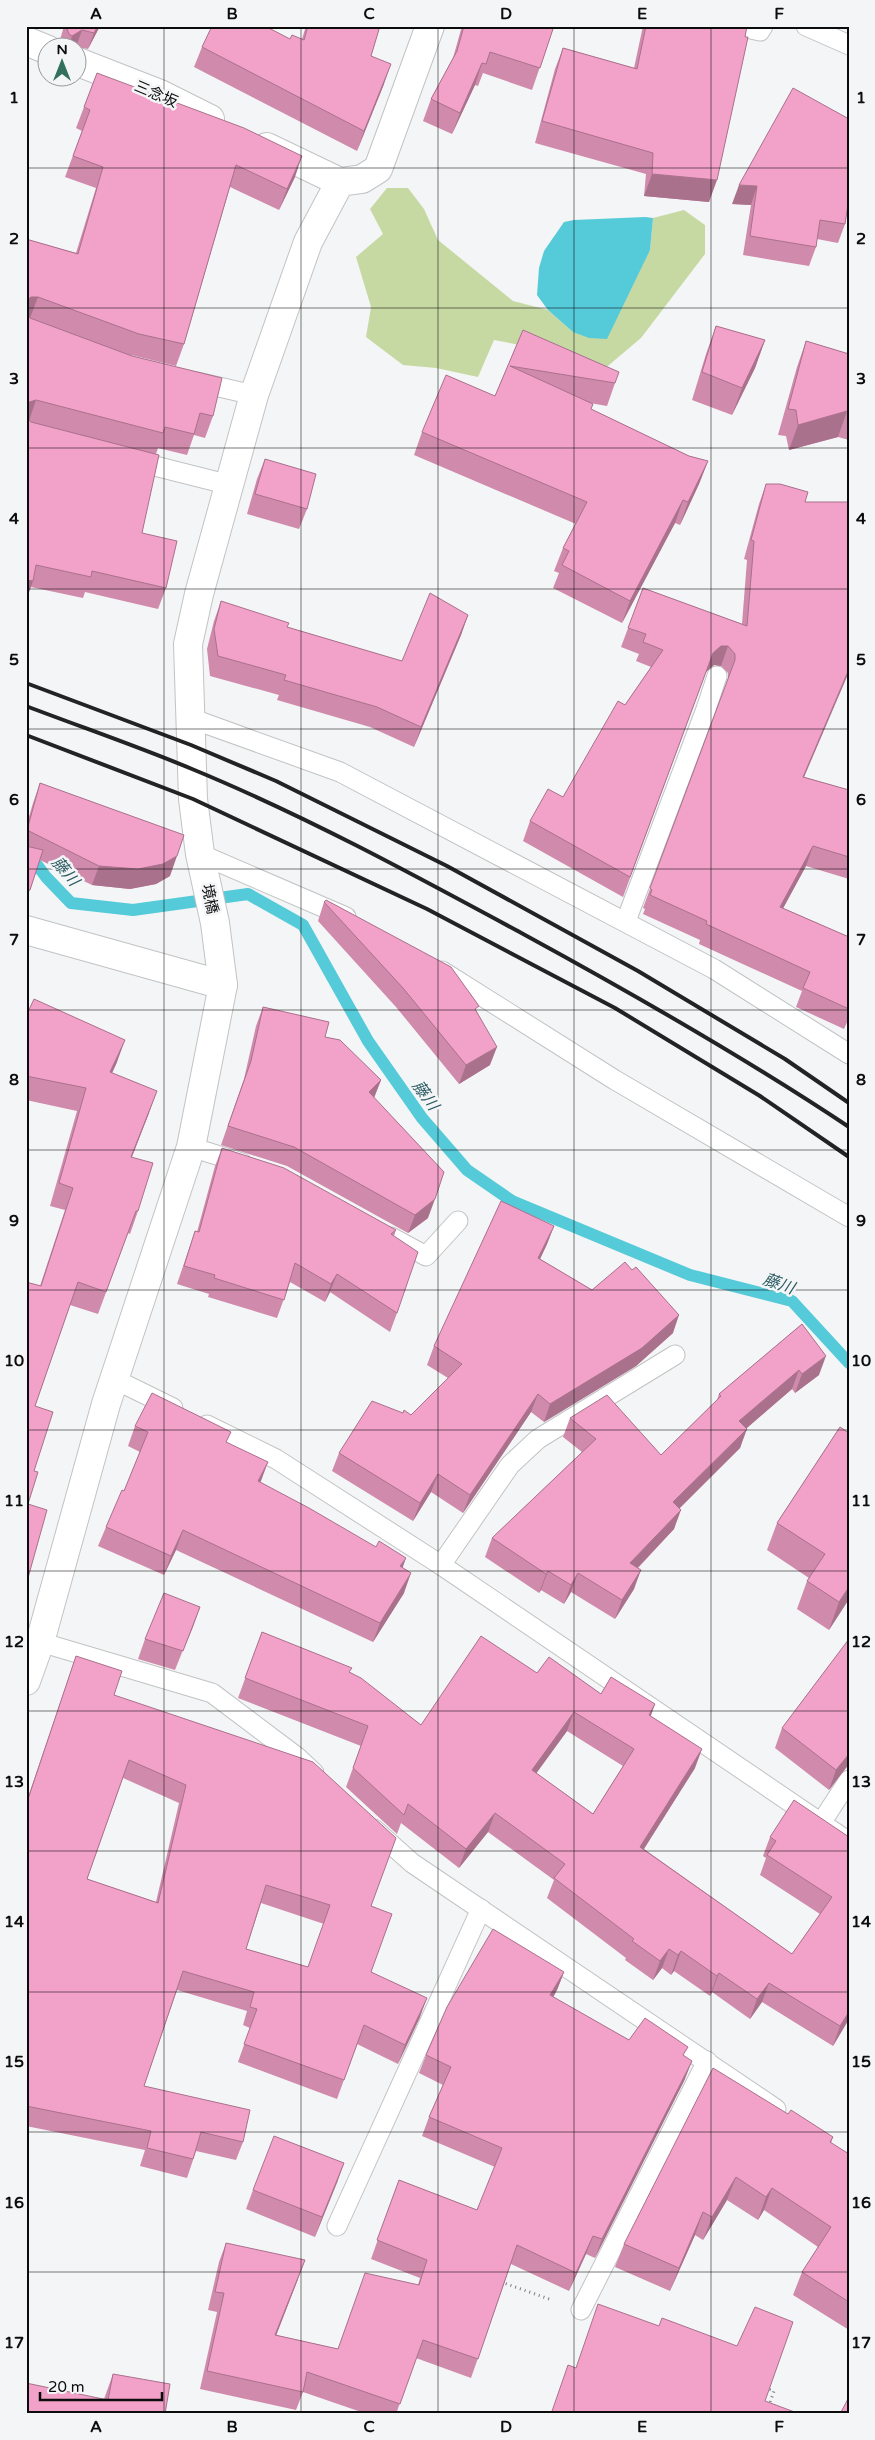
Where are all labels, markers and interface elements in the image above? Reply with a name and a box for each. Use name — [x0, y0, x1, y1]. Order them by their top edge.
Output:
text: A — [90, 4, 102, 24]
text: B — [226, 4, 238, 24]
text: C — [363, 4, 375, 24]
text: D — [500, 4, 512, 24]
text: E — [637, 4, 647, 24]
text: F — [774, 4, 784, 24]
north arrow — [38, 38, 88, 88]
text: N — [56, 41, 68, 58]
street label: 三念坂 — [132, 77, 180, 111]
text: 1 — [9, 88, 19, 108]
text: 1 — [856, 88, 866, 108]
text: 2 — [9, 229, 19, 249]
text: 2 — [856, 229, 866, 249]
text: 3 — [9, 369, 19, 389]
text: 3 — [856, 369, 866, 389]
text: 4 — [9, 509, 19, 529]
text: 4 — [856, 509, 866, 529]
text: 5 — [9, 650, 19, 670]
text: 5 — [856, 650, 866, 670]
text: 6 — [9, 790, 19, 810]
text: 6 — [856, 790, 866, 810]
water label: 藤川 — [47, 853, 84, 892]
street label: 境橋 — [198, 882, 222, 916]
text: 7 — [9, 930, 19, 950]
text: 7 — [856, 930, 866, 950]
text: 8 — [9, 1070, 19, 1090]
text: 8 — [856, 1070, 866, 1090]
water label: 藤川 — [408, 1077, 444, 1116]
text: 9 — [9, 1211, 19, 1231]
text: 9 — [856, 1211, 866, 1231]
water label: 藤川 — [760, 1269, 799, 1299]
text: 10 — [4, 1351, 24, 1371]
text: 10 — [851, 1351, 871, 1371]
text: 11 — [4, 1491, 24, 1511]
text: 11 — [851, 1491, 871, 1511]
text: 12 — [4, 1632, 24, 1652]
text: 12 — [851, 1632, 871, 1652]
text: 13 — [4, 1772, 24, 1792]
text: 13 — [851, 1772, 871, 1792]
text: 14 — [4, 1912, 24, 1932]
text: 14 — [851, 1912, 871, 1932]
text: 15 — [4, 2052, 24, 2072]
text: 15 — [851, 2052, 871, 2072]
text: 16 — [4, 2193, 24, 2213]
text: 16 — [851, 2193, 871, 2213]
text: 17 — [4, 2333, 24, 2353]
text: 17 — [851, 2333, 871, 2353]
scale bar — [40, 2370, 162, 2402]
text: 20 m — [48, 2378, 85, 2396]
text: A — [90, 2417, 102, 2437]
text: B — [226, 2417, 238, 2437]
text: C — [363, 2417, 375, 2437]
text: D — [500, 2417, 512, 2437]
text: E — [637, 2417, 647, 2437]
text: F — [774, 2417, 784, 2437]

